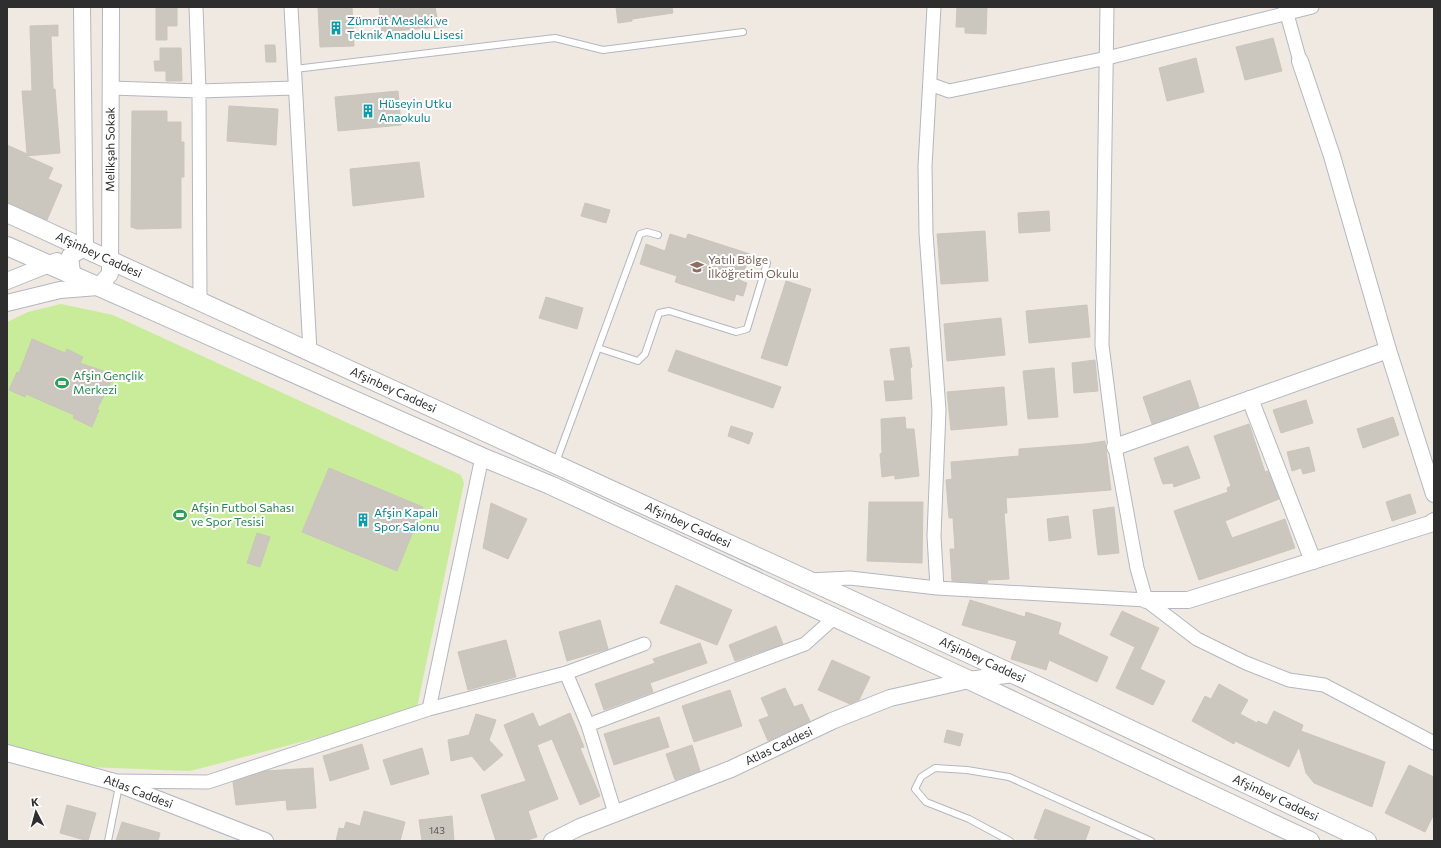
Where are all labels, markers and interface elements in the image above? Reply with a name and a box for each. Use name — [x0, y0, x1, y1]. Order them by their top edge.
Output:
place label: Zümrüt Mesleki ve Teknik Anadolu Lisesi — [347, 13, 463, 41]
building icon: Zümrüt Mesleki ve Teknik Anadolu Lisesi — [328, 20, 344, 36]
place label: Hüseyin Utku Anaokulu — [379, 96, 452, 124]
building icon: Hüseyin Utku Anaokulu — [360, 103, 376, 119]
street label: Melikşah Sokak — [102, 106, 117, 192]
street label: Afşinbey Caddesi — [54, 228, 145, 280]
place label: Yatılı Bölge İlköğretim Okulu — [708, 252, 799, 280]
school or university icon: Yatılı Bölge İlköğretim Okulu — [689, 259, 705, 275]
street label: Afşinbey Caddesi — [348, 363, 439, 415]
place label: Afşin Gençlik Merkezi — [73, 368, 144, 396]
sports icon: Afşin Gençlik Merkezi — [54, 375, 70, 391]
street label: Afşinbey Caddesi — [643, 498, 734, 550]
place label: Afşin Futbol Sahası ve Spor Tesisi — [191, 500, 294, 528]
place label: Afşin Kapalı Spor Salonu — [374, 505, 440, 533]
sports icon: Afşin Futbol Sahası ve Spor Tesisi — [172, 507, 188, 523]
building icon: Afşin Kapalı Spor Salonu — [355, 512, 371, 528]
street label: Afşinbey Caddesi — [938, 633, 1028, 685]
street label: Atlas Caddesi — [742, 723, 814, 767]
street label: Atlas Caddesi — [102, 771, 175, 811]
street label: Afşinbey Caddesi — [1231, 771, 1321, 823]
north arrow — [16, 792, 56, 832]
text: K — [30, 795, 40, 808]
house number: 143 — [429, 824, 445, 836]

